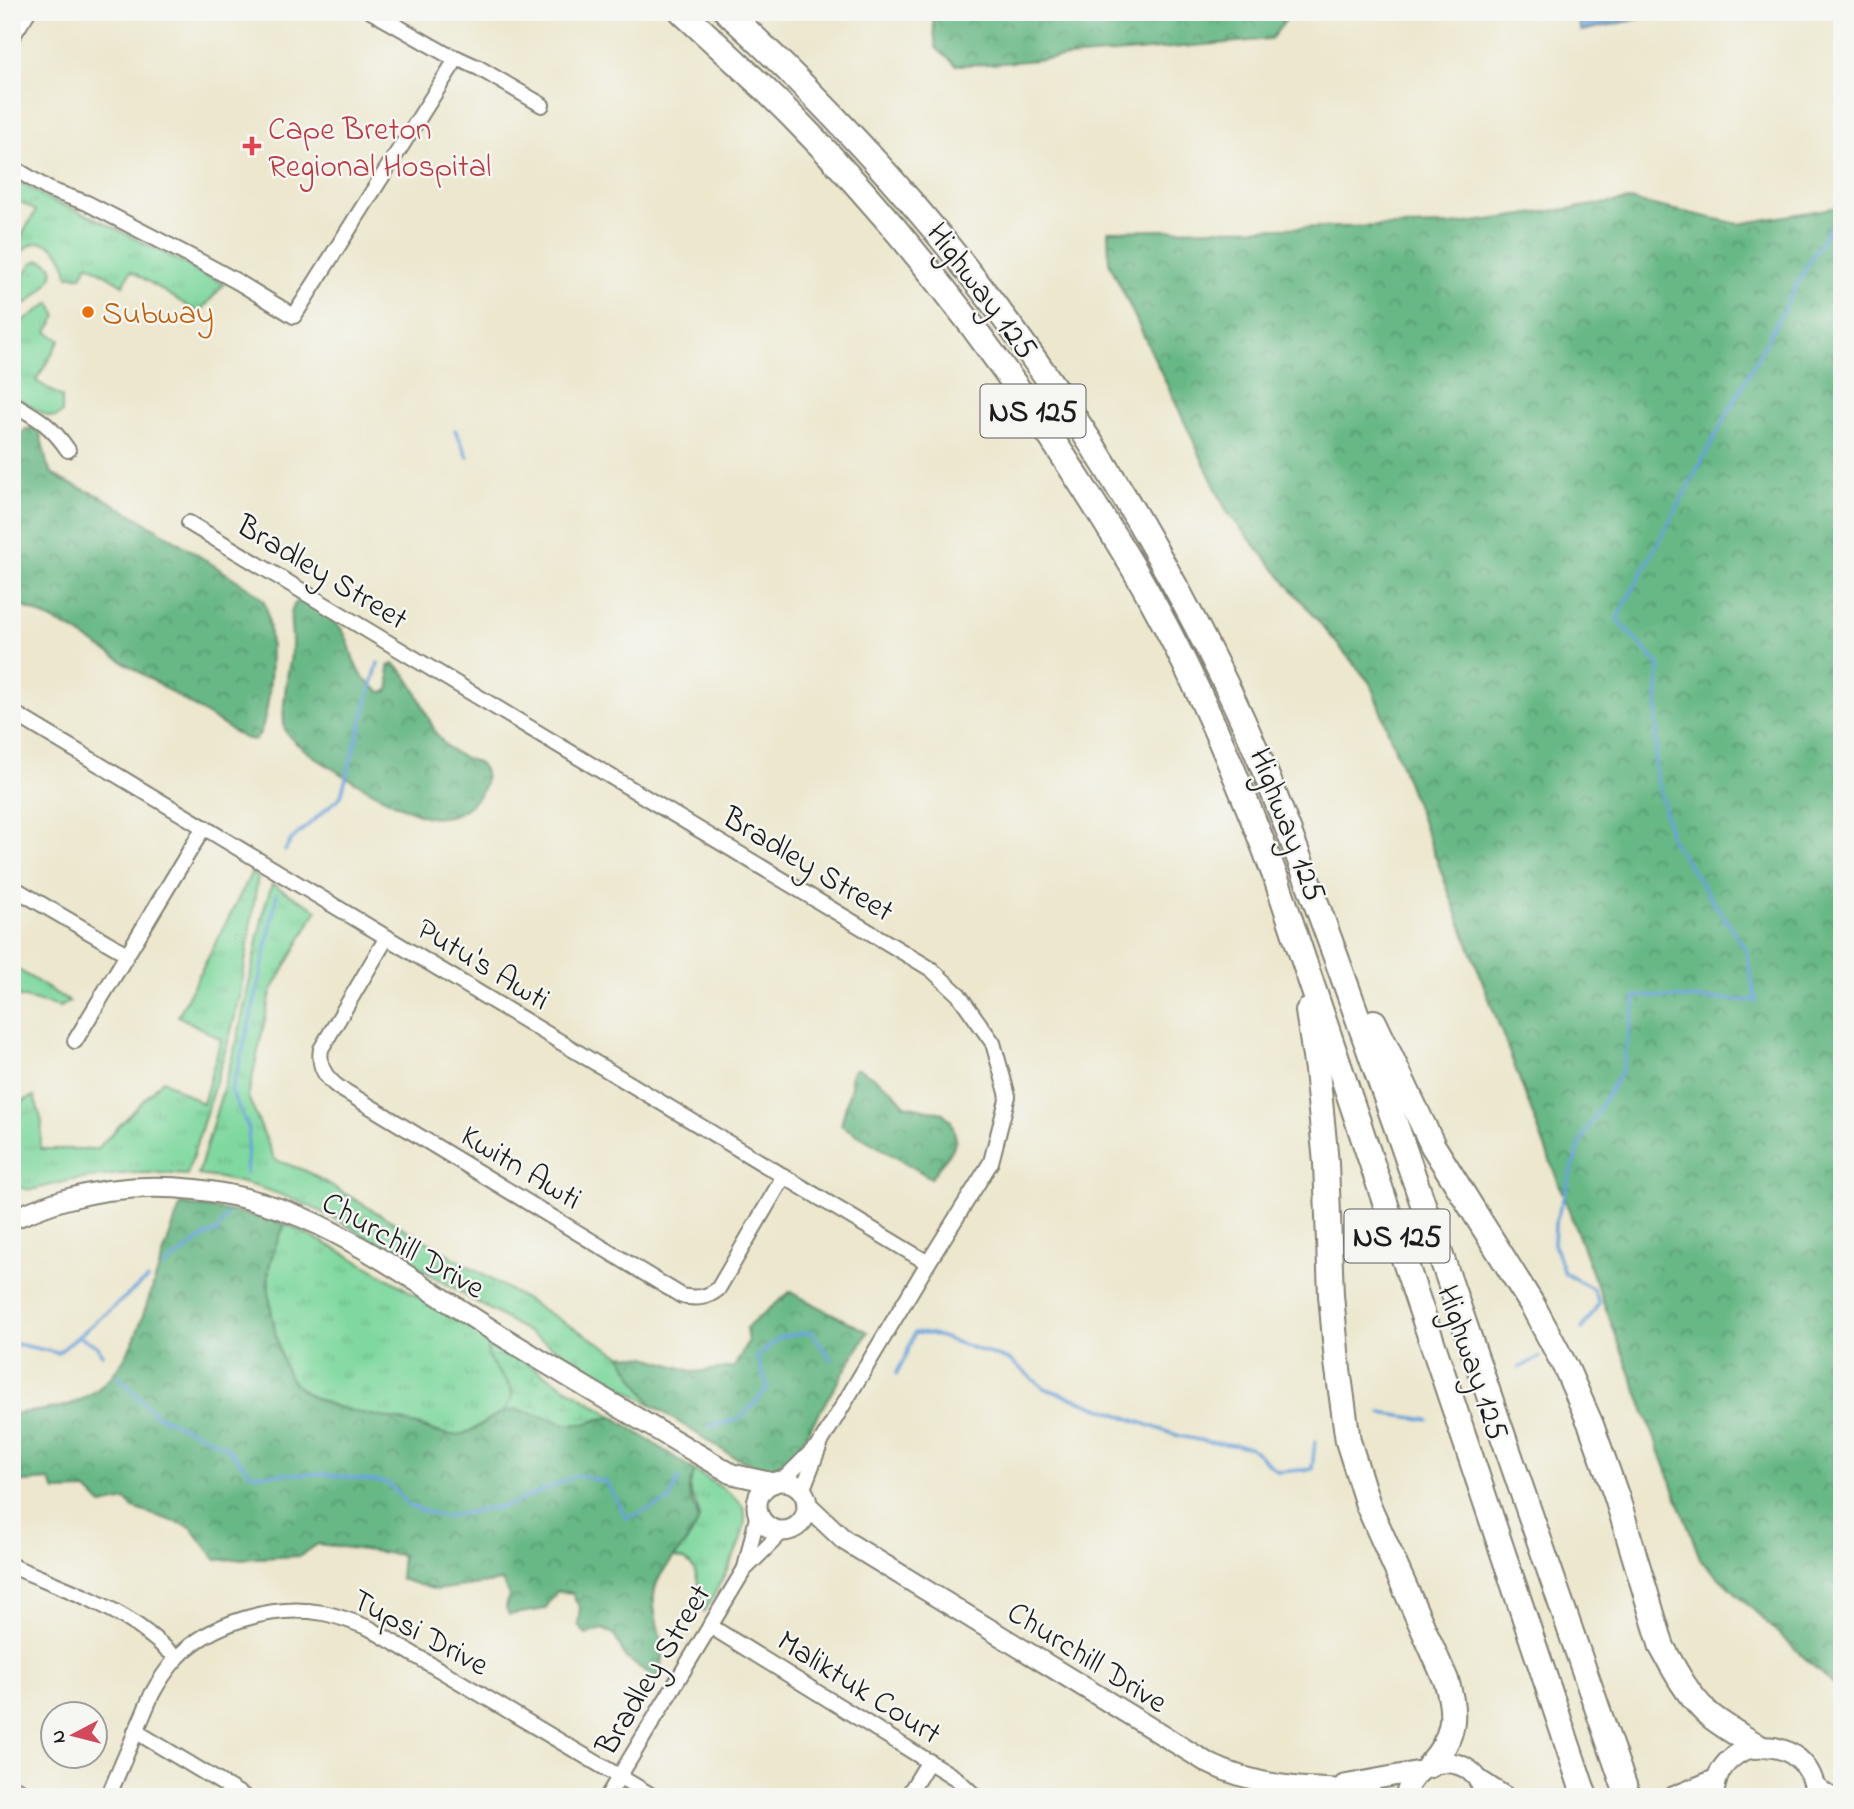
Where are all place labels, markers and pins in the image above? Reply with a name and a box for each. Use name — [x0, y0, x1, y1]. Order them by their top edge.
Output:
place label: Cape Breton Regional Hospital — [268, 108, 491, 192]
marker: Cape Breton Regional Hospital — [242, 136, 262, 156]
place label: Subway — [102, 292, 214, 339]
marker: Subway — [80, 304, 96, 320]

